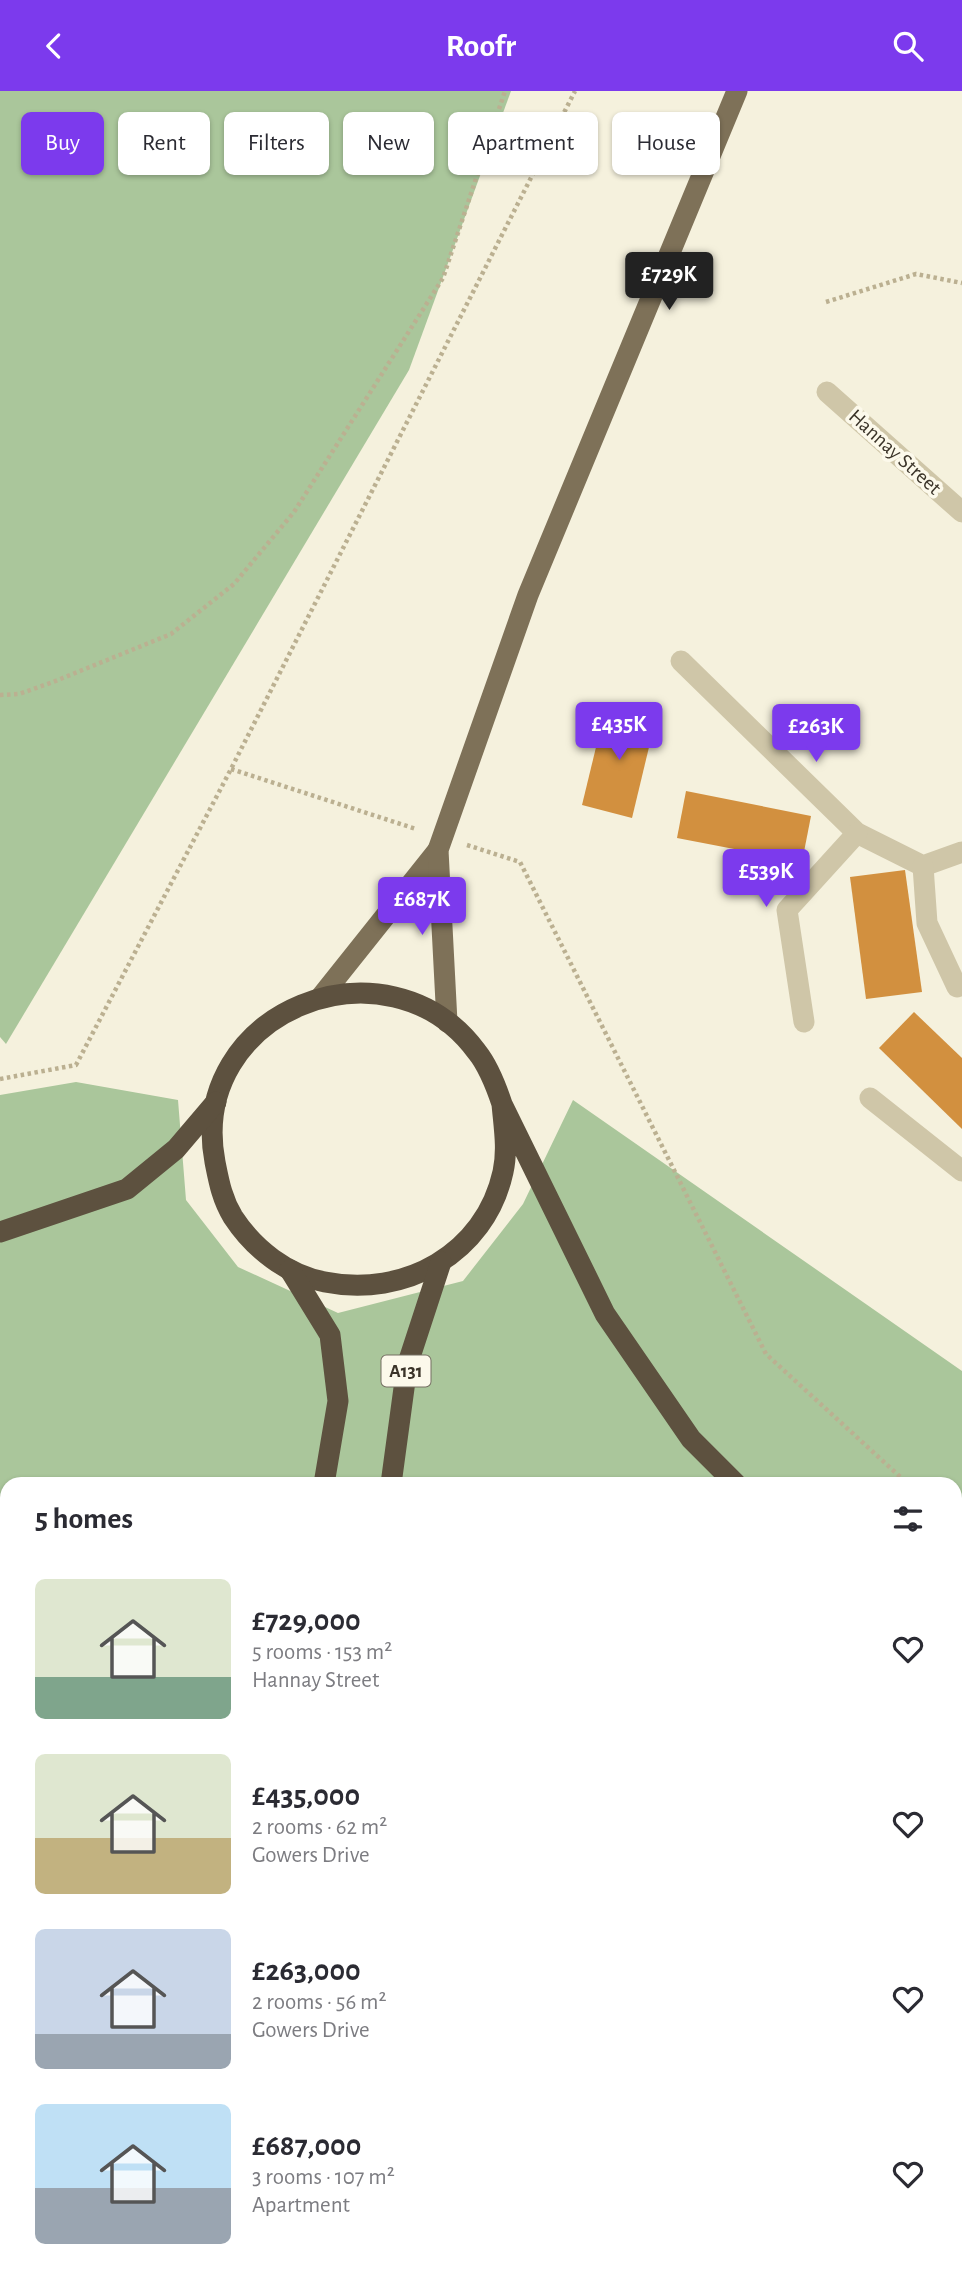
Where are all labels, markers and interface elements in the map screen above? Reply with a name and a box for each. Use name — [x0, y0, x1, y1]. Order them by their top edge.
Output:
icon: back — [35, 27, 73, 65]
icon: search — [889, 27, 927, 65]
text: Roofr — [446, 30, 516, 62]
chip: Buy — [21, 112, 104, 175]
chip: Rent — [118, 112, 210, 175]
chip: Filters — [224, 112, 329, 175]
chip: New — [343, 112, 434, 175]
chip: Apartment — [448, 112, 598, 175]
chip: House — [612, 112, 720, 175]
pin: £729K — [620, 253, 718, 312]
text: £729K — [641, 263, 697, 286]
street label: Hannay Street — [845, 405, 945, 499]
pin: £435K — [570, 703, 668, 762]
pin: £263K — [767, 705, 865, 764]
text: £435K — [591, 713, 647, 736]
text: £263K — [788, 715, 844, 738]
pin: £539K — [717, 849, 815, 909]
text: £539K — [739, 860, 793, 883]
pin: £687K — [373, 877, 471, 937]
text: £687K — [394, 888, 450, 911]
road number: A131 — [382, 1355, 430, 1387]
icon: filters — [889, 1500, 927, 1538]
text: 5 homes — [35, 1504, 133, 1534]
text: £729,000 — [252, 1606, 361, 1636]
icon: home — [91, 1607, 175, 1691]
icon: heart — [889, 1630, 927, 1668]
text: 5 rooms · 153 m² — [252, 1641, 392, 1664]
text: Hannay Street — [252, 1669, 379, 1692]
text: £435,000 — [252, 1781, 360, 1811]
icon: home — [91, 1782, 175, 1866]
icon: heart — [889, 1805, 927, 1843]
text: 2 rooms · 62 m² — [252, 1816, 387, 1839]
text: Gowers Drive — [252, 1844, 370, 1867]
text: £263,000 — [252, 1956, 361, 1986]
icon: home — [91, 1957, 175, 2041]
icon: heart — [889, 1980, 927, 2018]
text: 2 rooms · 56 m² — [252, 1991, 386, 2014]
text: Gowers Drive — [252, 2019, 370, 2042]
text: £687,000 — [252, 2131, 361, 2161]
icon: home — [91, 2132, 175, 2216]
icon: heart — [889, 2155, 927, 2193]
text: 3 rooms · 107 m² — [252, 2166, 395, 2189]
text: Apartment — [252, 2194, 350, 2217]

